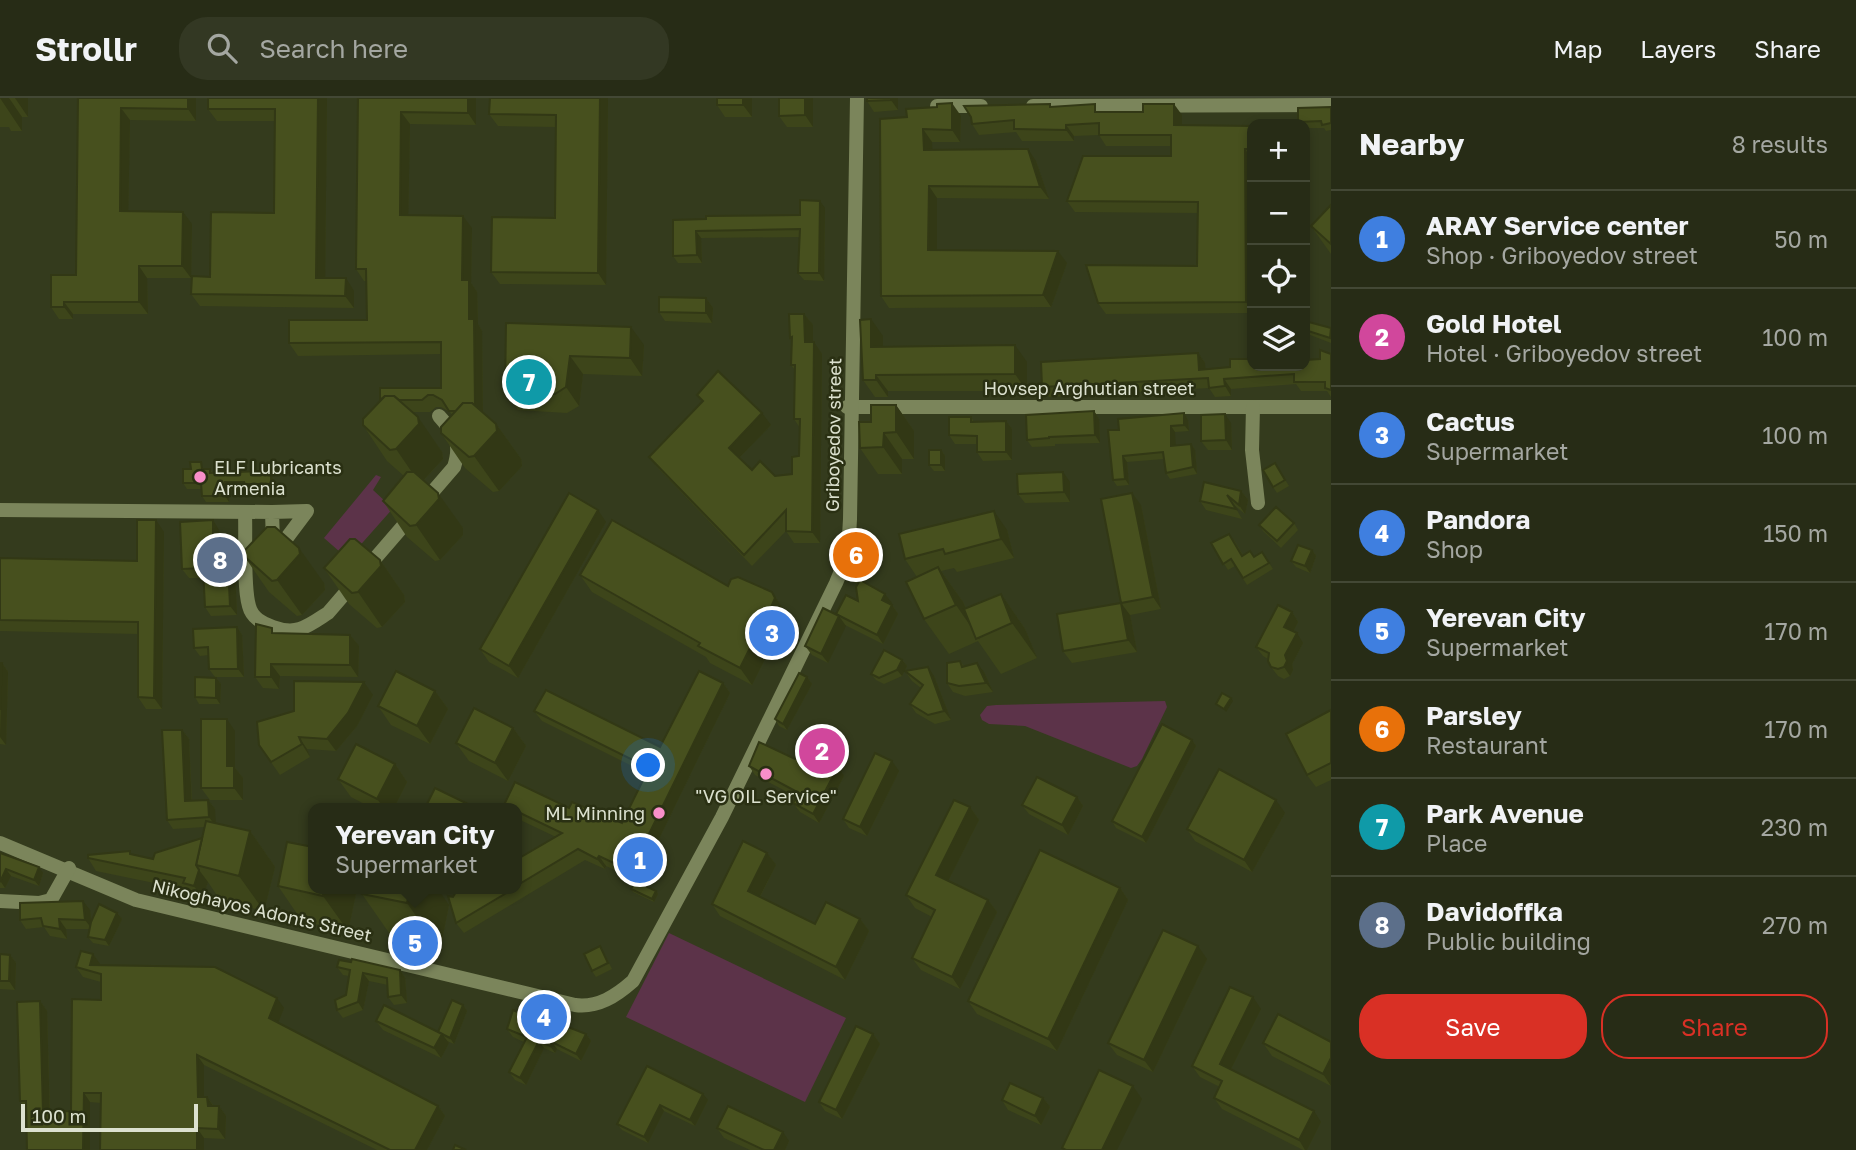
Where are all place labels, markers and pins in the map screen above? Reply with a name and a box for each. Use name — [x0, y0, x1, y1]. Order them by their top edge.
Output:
pin: 7 — [506, 356, 552, 408]
place label: ELF Lubricants Armenia — [214, 456, 342, 499]
marker: ELF Lubricants Armenia — [192, 469, 208, 485]
pin: 6 — [833, 529, 879, 581]
pin: 8 — [197, 534, 243, 586]
pin: 3 — [749, 607, 795, 659]
pin: 2 — [799, 725, 845, 777]
marker: "VG OIL Service" — [758, 766, 774, 782]
place label: "VG OIL Service" — [695, 785, 837, 807]
place label: ML Minning — [545, 802, 645, 824]
marker: ML Minning — [651, 805, 667, 821]
pin: 1 — [617, 834, 663, 886]
pin: 5 — [392, 917, 438, 969]
pin: 4 — [521, 991, 567, 1043]

